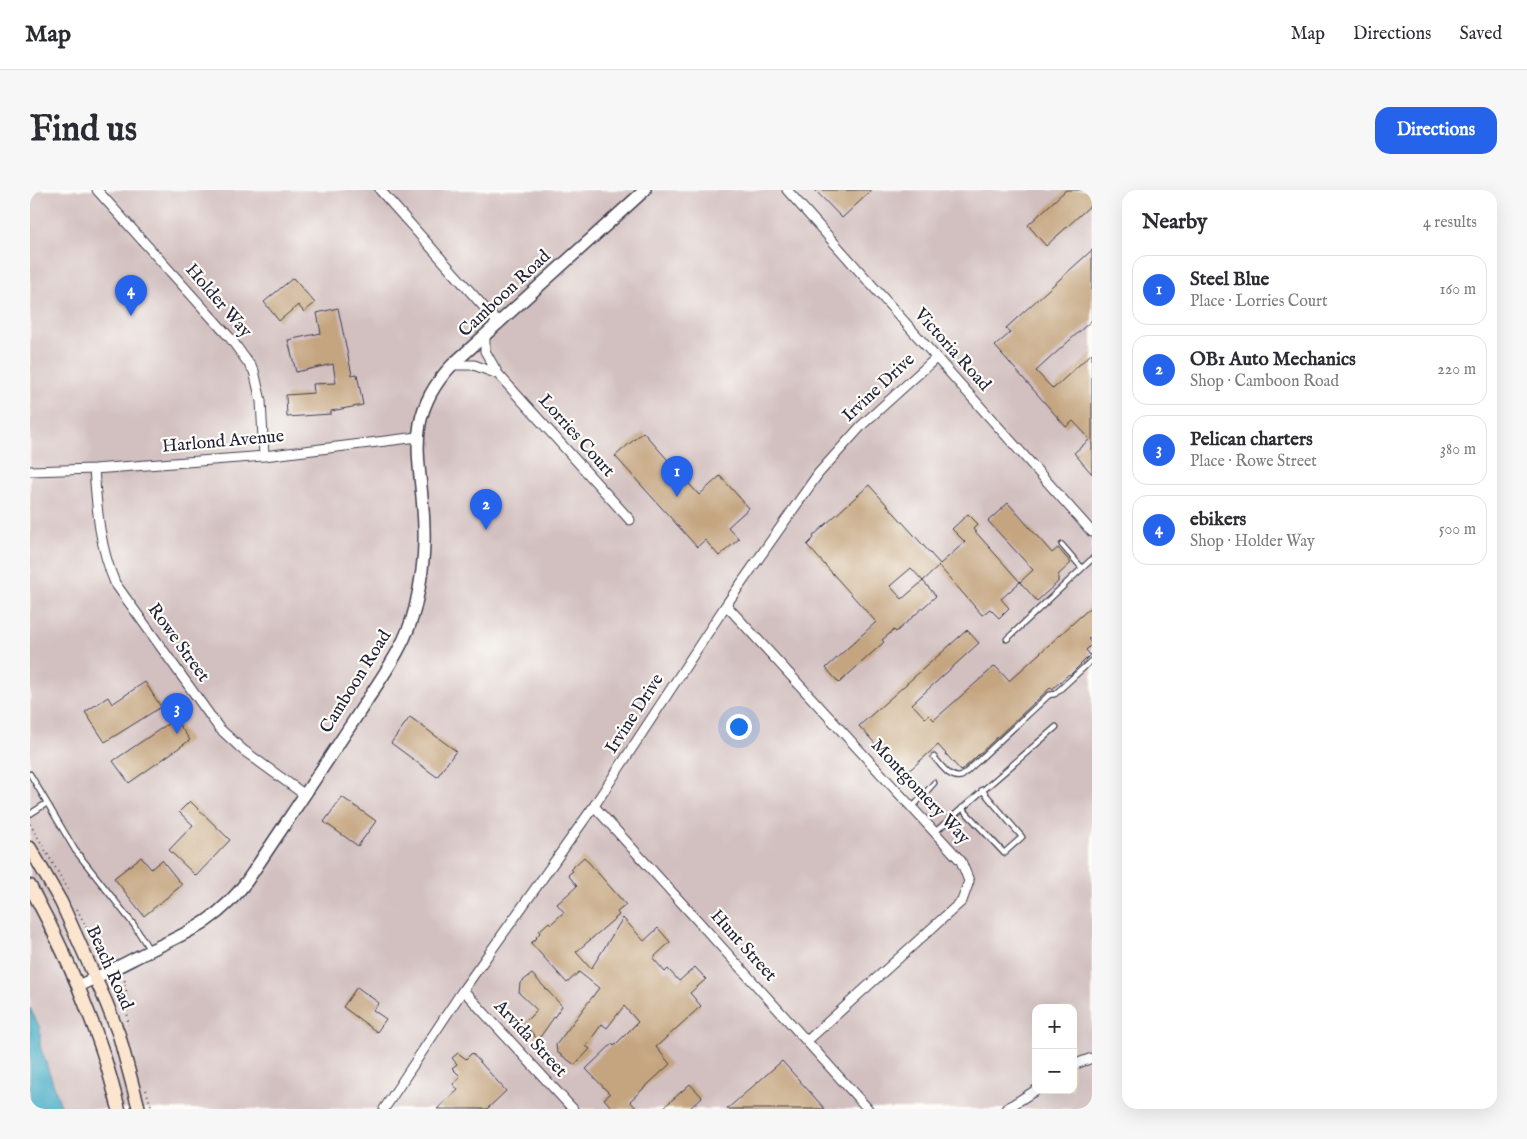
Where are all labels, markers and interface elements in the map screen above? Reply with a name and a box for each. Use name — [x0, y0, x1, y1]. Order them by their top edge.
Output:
text: Map — [25, 19, 71, 50]
text: Map — [1291, 23, 1325, 46]
text: Directions — [1353, 23, 1431, 46]
text: Saved — [1459, 23, 1502, 46]
button: Directions — [1375, 107, 1497, 154]
text: Find us — [30, 108, 137, 153]
text: Nearby — [1142, 209, 1207, 236]
text: 4 results — [1423, 213, 1477, 233]
street label: Camboon Road — [454, 245, 556, 343]
street label: Holder Way — [180, 259, 256, 343]
text: Steel Blue — [1190, 268, 1269, 292]
pin: 4 — [115, 275, 147, 316]
text: 1 — [1156, 280, 1162, 300]
text: 160 m — [1440, 280, 1476, 300]
text: Place · Lorries Court — [1190, 292, 1327, 312]
street label: Victoria Road — [908, 303, 996, 397]
text: OB1 Auto Mechanics — [1190, 348, 1356, 372]
street label: Irvine Drive — [838, 349, 920, 427]
text: 2 — [1155, 360, 1163, 380]
text: 220 m — [1437, 360, 1476, 380]
text: Shop · Camboon Road — [1190, 372, 1339, 392]
street label: Lorries Court — [533, 390, 619, 482]
street label: Harlond Avenue — [161, 425, 285, 459]
text: Pelican charters — [1190, 428, 1313, 452]
text: 3 — [1156, 440, 1162, 460]
text: 380 m — [1440, 440, 1476, 460]
text: Place · Rowe Street — [1190, 452, 1317, 472]
pin: 1 — [661, 456, 693, 497]
pin: 2 — [470, 489, 502, 530]
text: ebikers — [1190, 508, 1246, 532]
text: 4 — [1155, 520, 1163, 540]
text: 500 m — [1439, 520, 1476, 540]
text: Shop · Holder Way — [1190, 532, 1315, 552]
street label: Rowe Street — [142, 599, 214, 687]
street label: Camboon Road — [315, 626, 397, 738]
street label: Irvine Drive — [601, 670, 669, 758]
pin: 3 — [161, 693, 193, 734]
your location — [726, 714, 752, 740]
street label: Montgomery Way — [865, 735, 975, 849]
street label: Hunt Street — [705, 905, 781, 987]
street label: Beach Road — [80, 922, 138, 1014]
street label: Arvida Street — [488, 995, 572, 1083]
map controls — [1032, 1004, 1077, 1094]
button: + — [1032, 1004, 1077, 1049]
button: − — [1032, 1049, 1077, 1094]

